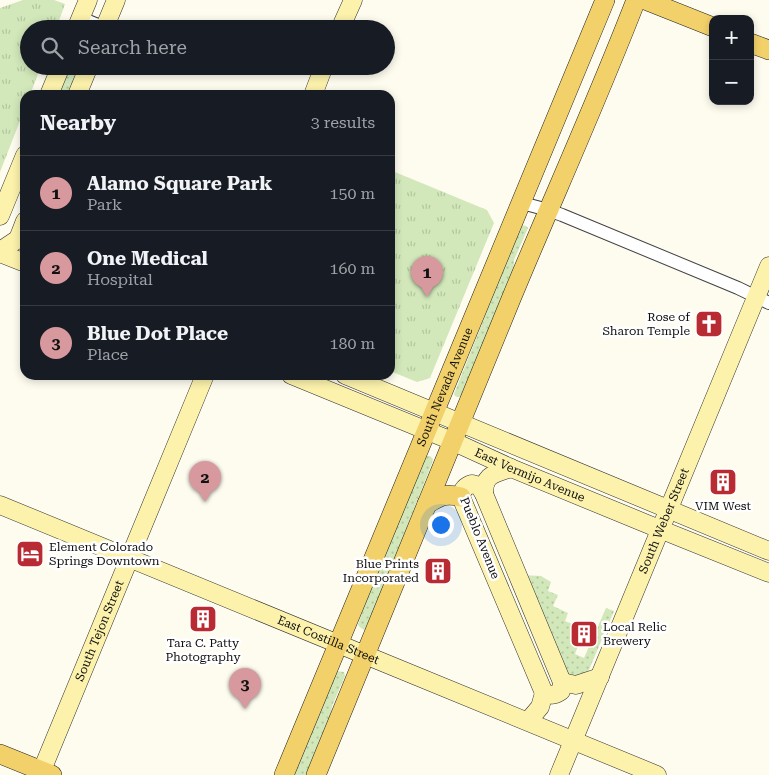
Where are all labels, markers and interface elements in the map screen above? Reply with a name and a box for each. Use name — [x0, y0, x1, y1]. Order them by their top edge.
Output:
map controls — [709, 15, 754, 105]
button: + — [709, 15, 754, 60]
search box — [20, 20, 395, 75]
icon: search — [38, 34, 66, 62]
text: Search here — [78, 36, 187, 59]
button: − — [709, 60, 754, 105]
text: Nearby — [40, 111, 116, 135]
text: 3 results — [311, 113, 375, 132]
text: Alamo Square Park — [87, 172, 272, 195]
text: 1 — [52, 184, 60, 203]
text: 150 m — [329, 184, 375, 203]
text: Park — [87, 195, 122, 214]
text: One Medical — [87, 247, 208, 270]
pin: 1 — [411, 256, 443, 297]
text: 2 — [52, 259, 60, 278]
text: 160 m — [329, 259, 375, 278]
text: Hospital — [87, 270, 153, 289]
church icon: Rose of Sharon Temple — [694, 309, 724, 339]
place label: Rose of Sharon Temple — [602, 310, 690, 338]
text: Blue Dot Place — [87, 322, 228, 345]
street label: South Nevada Avenue — [414, 325, 476, 448]
text: 3 — [52, 334, 60, 353]
text: 180 m — [329, 334, 375, 353]
text: Place — [87, 345, 128, 364]
street label: East Vermijo Avenue — [472, 445, 587, 505]
pin: 2 — [189, 461, 221, 502]
street label: South Weber Street — [636, 466, 692, 576]
building icon: VIM West — [708, 467, 738, 497]
street label: Pueblo Avenue — [457, 495, 503, 581]
place label: VIM West — [695, 499, 751, 513]
your location — [428, 512, 454, 538]
hotel icon: Element Colorado Springs Downtown — [15, 539, 45, 569]
place label: Element Colorado Springs Downtown — [49, 540, 160, 568]
building icon: Blue Prints Incorporated — [423, 556, 453, 586]
place label: Blue Prints Incorporated — [343, 557, 419, 585]
street label: South Tejon Street — [72, 578, 127, 683]
building icon: Tara C. Patty Photography — [188, 604, 218, 634]
street label: East Costilla Street — [275, 613, 382, 667]
building icon: Local Relic Brewery — [569, 619, 599, 649]
place label: Local Relic Brewery — [603, 620, 667, 648]
place label: Tara C. Patty Photography — [165, 636, 241, 664]
pin: 3 — [229, 668, 261, 709]

